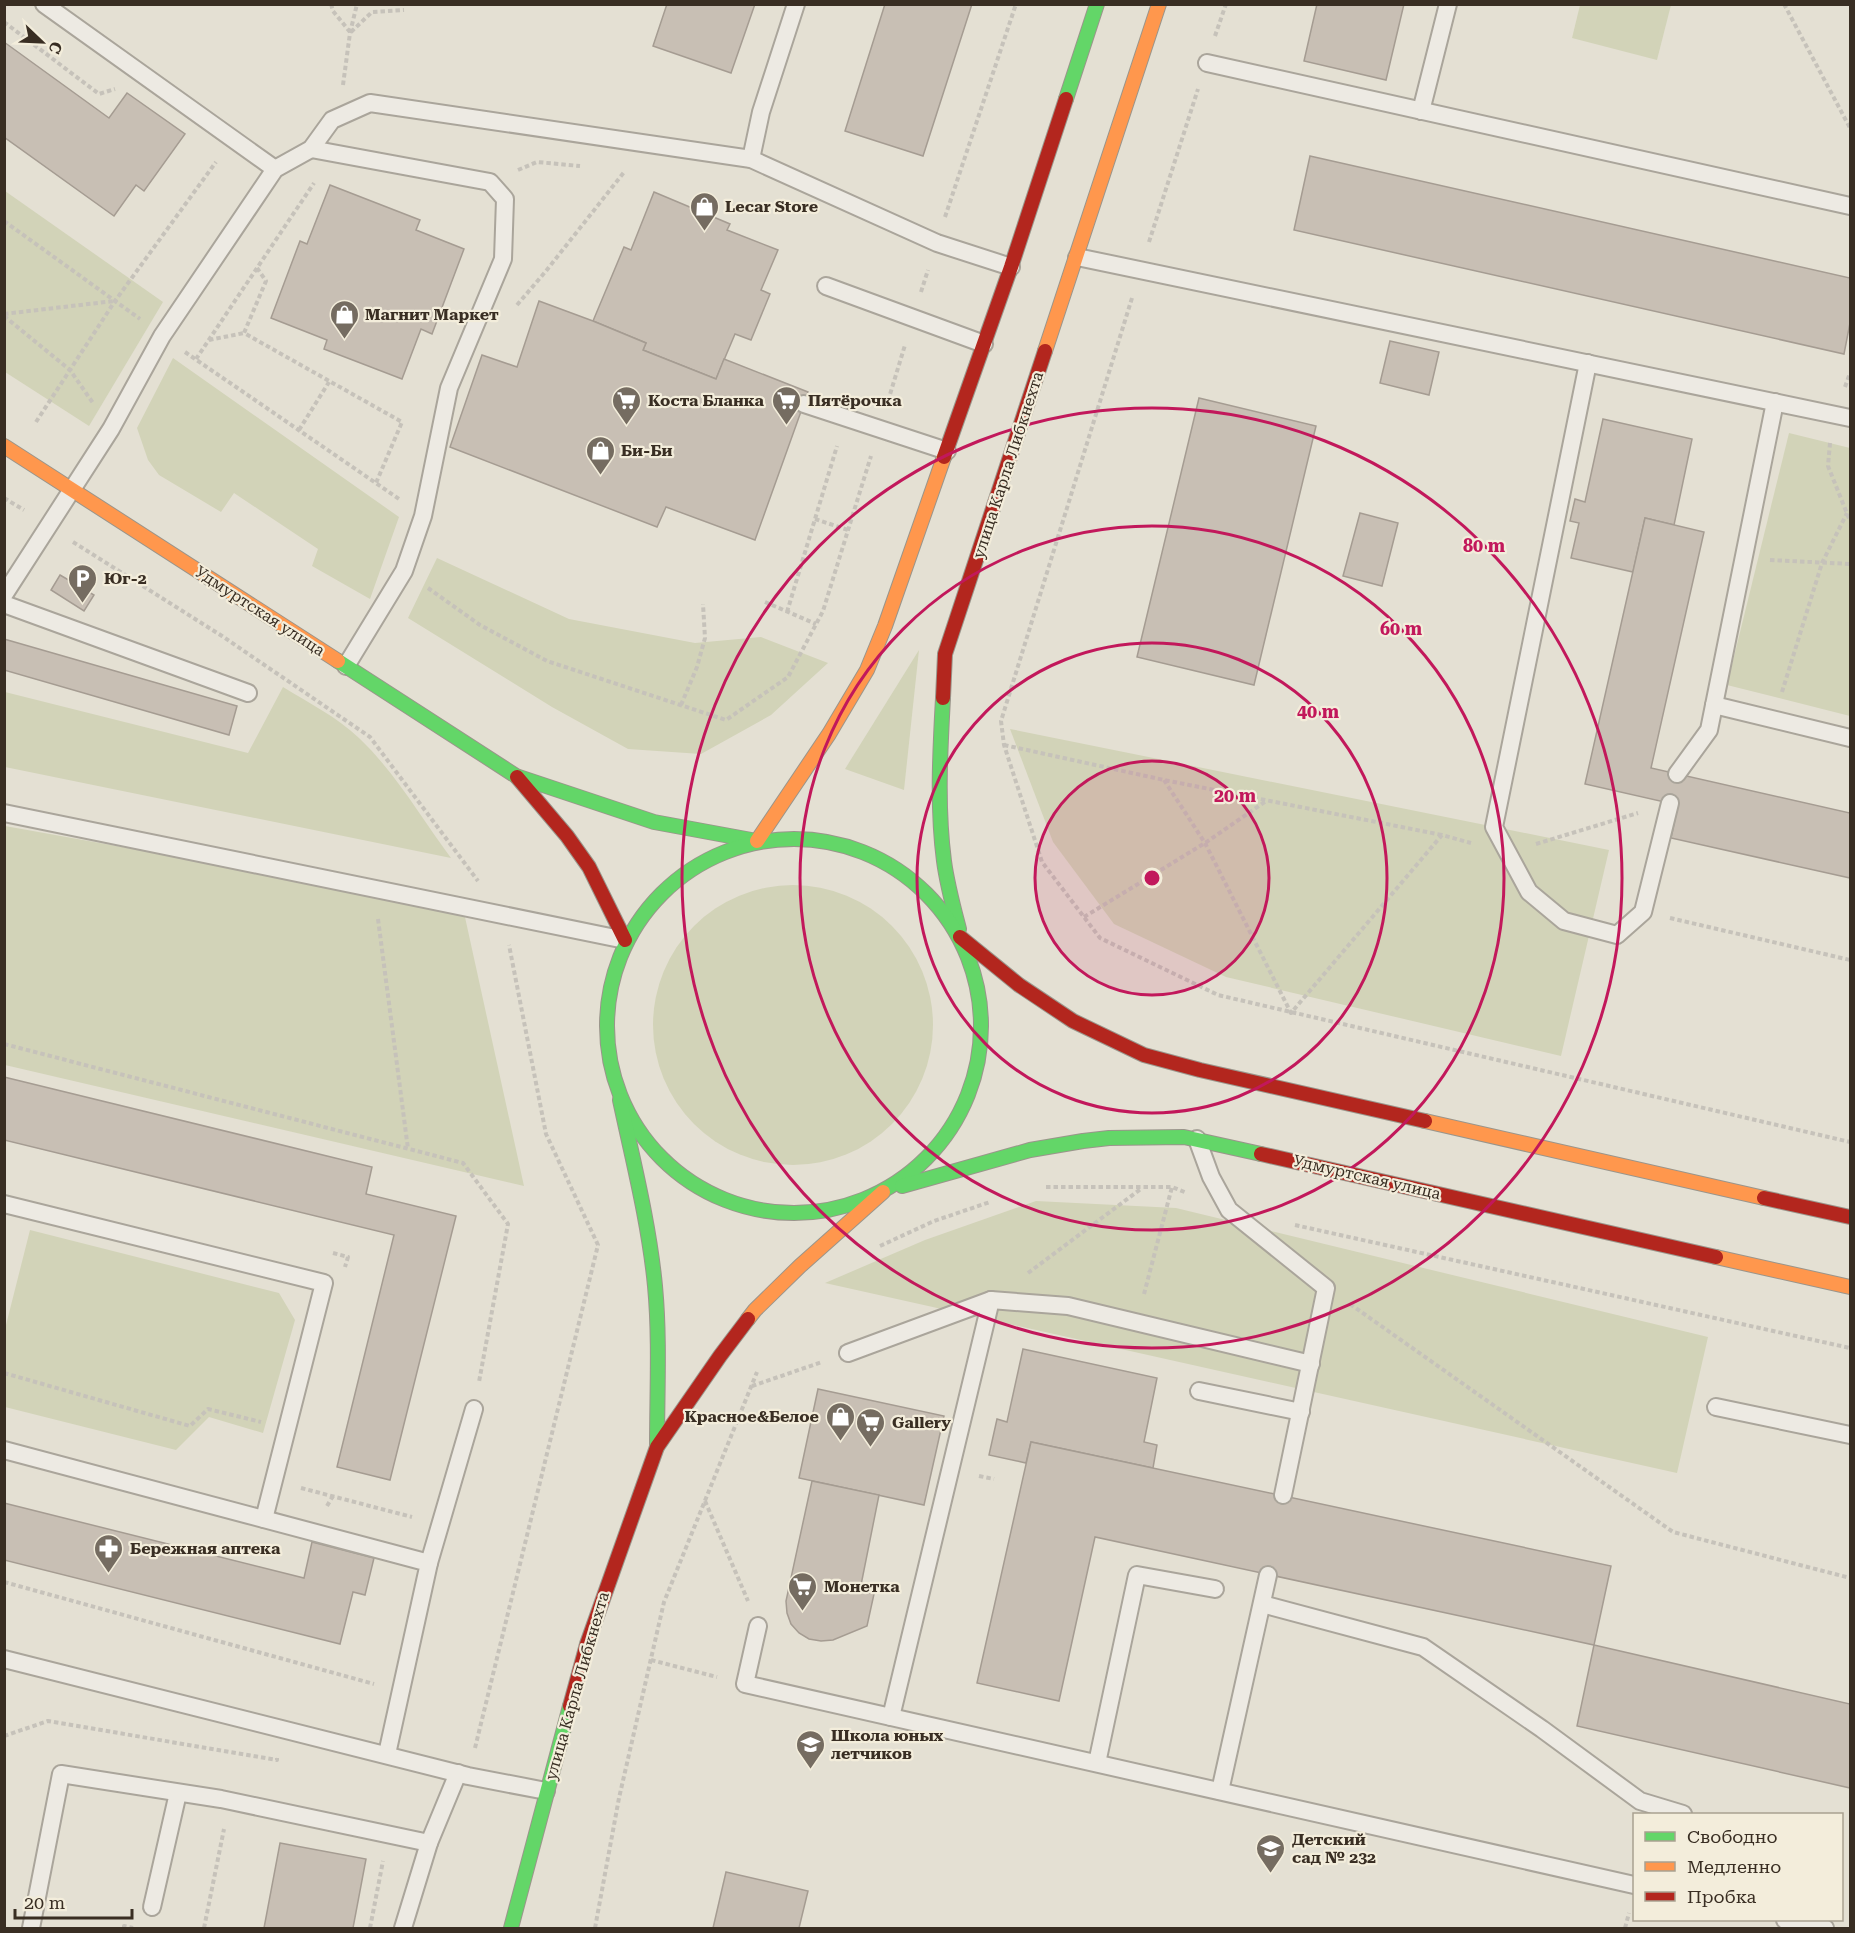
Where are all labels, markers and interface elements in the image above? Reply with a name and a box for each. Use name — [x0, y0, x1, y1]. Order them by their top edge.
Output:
north arrow — [12, 12, 72, 72]
text: С — [44, 39, 66, 57]
shop icon: Lecar Store — [688, 190, 720, 232]
place label: Lecar Store — [725, 197, 818, 216]
shop icon: Магнит Маркет — [328, 298, 360, 340]
place label: Магнит Маркет — [365, 305, 499, 324]
street label: улица Карла Либкнехта — [969, 369, 1047, 561]
supermarket icon: Коста Бланка — [611, 384, 643, 426]
supermarket icon: Пятёрочка — [771, 384, 803, 426]
place label: Коста Бланка — [648, 391, 765, 410]
place label: Пятёрочка — [808, 391, 902, 410]
shop icon: Би-Би — [584, 434, 616, 476]
place label: Би-Би — [621, 441, 673, 460]
text: 80 m — [1463, 535, 1506, 556]
parking icon: Юг-2 — [67, 562, 99, 604]
street label: Удмуртская улица — [192, 562, 329, 660]
place label: Юг-2 — [104, 569, 147, 588]
text: 60 m — [1380, 618, 1423, 639]
text: 40 m — [1297, 701, 1340, 722]
text: 20 m — [1214, 785, 1257, 806]
centre of rings — [1142, 868, 1162, 888]
street label: Удмуртская улица — [1291, 1151, 1443, 1203]
shop icon: Красное&Белое — [824, 1400, 856, 1442]
supermarket icon: Gallery — [855, 1406, 887, 1448]
place label: Красное&Белое — [684, 1407, 819, 1426]
place label: Gallery — [892, 1413, 951, 1432]
pharmacy icon: Бережная аптека — [93, 1532, 125, 1574]
place label: Бережная аптека — [130, 1539, 281, 1558]
supermarket icon: Монетка — [787, 1570, 819, 1612]
place label: Монетка — [824, 1577, 900, 1596]
street label: улица Карла Либкнехта — [541, 1589, 613, 1782]
place label: Школа юных летчиков — [831, 1726, 944, 1763]
school or university icon: Школа юных летчиков — [794, 1728, 826, 1770]
legend — [1633, 1813, 1843, 1921]
text: Свободно — [1687, 1826, 1777, 1847]
place label: Детский сад № 232 — [1292, 1830, 1376, 1867]
school or university icon: Детский сад № 232 — [1255, 1832, 1287, 1874]
text: Медленно — [1687, 1856, 1781, 1877]
scale bar — [15, 1882, 132, 1920]
text: Пробка — [1687, 1886, 1756, 1907]
text: 20 m — [24, 1892, 65, 1913]

